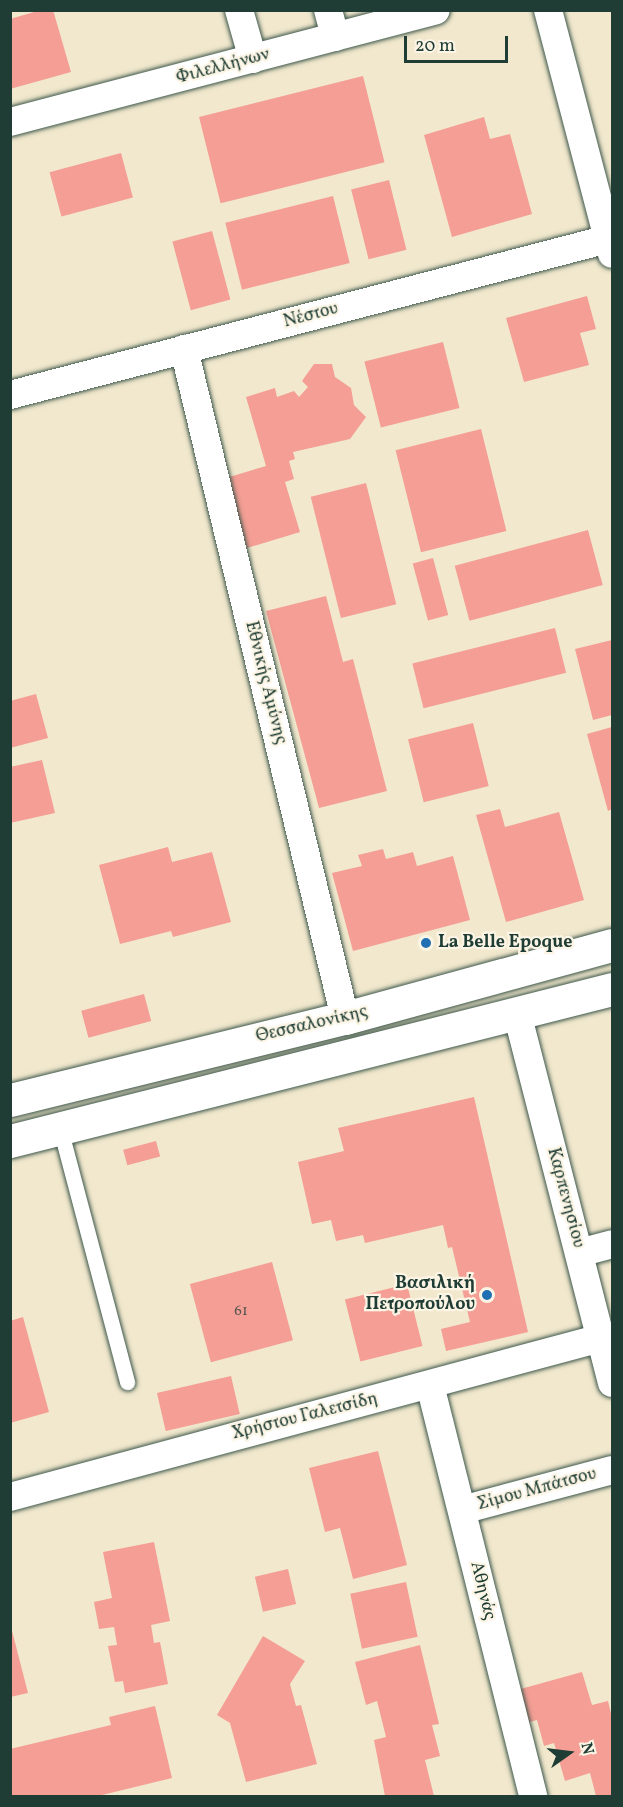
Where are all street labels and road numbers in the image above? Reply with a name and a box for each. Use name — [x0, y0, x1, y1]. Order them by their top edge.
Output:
street label: Φιλελλήνων — [174, 44, 272, 90]
street label: Νέστου — [281, 298, 341, 334]
street label: Εθνικής Αμύνης — [239, 619, 291, 747]
street label: Θεσσαλονίκης — [254, 1002, 370, 1048]
street label: Καρπενησίου — [541, 1146, 589, 1250]
street label: Χρήστου Γαλετσίδη — [230, 1388, 380, 1446]
street label: Σίμου Μπάτσου — [475, 1464, 599, 1516]
street label: Αθηνάς — [464, 1560, 500, 1622]

